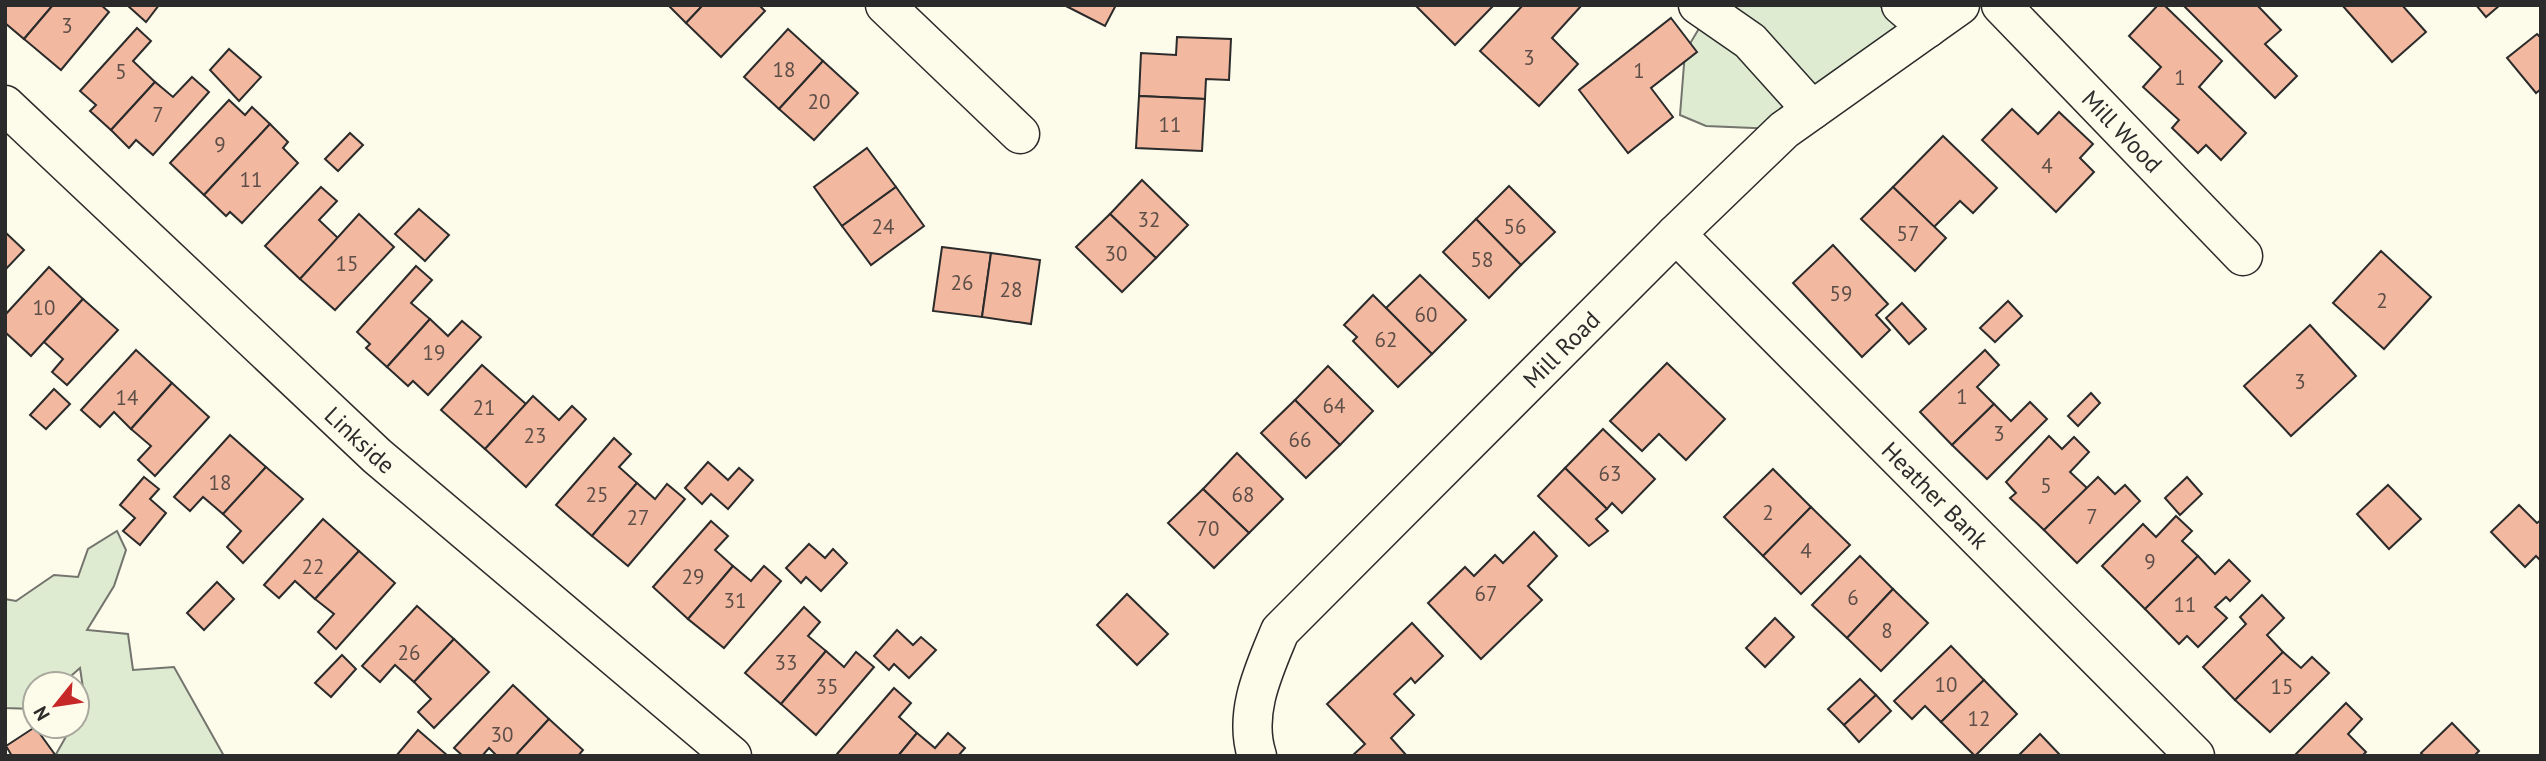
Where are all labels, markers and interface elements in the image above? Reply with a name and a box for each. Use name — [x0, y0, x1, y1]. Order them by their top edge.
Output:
house number: 3 — [61, 12, 73, 39]
house number: 3 — [1523, 44, 1535, 71]
house number: 18 — [773, 56, 795, 83]
house number: 1 — [1633, 57, 1645, 84]
house number: 5 — [115, 58, 127, 85]
house number: 1 — [2174, 64, 2186, 91]
street label: Mill Wood — [2076, 83, 2169, 179]
house number: 20 — [808, 88, 830, 115]
house number: 7 — [152, 101, 164, 128]
house number: 11 — [1159, 111, 1181, 138]
house number: 9 — [214, 131, 226, 158]
house number: 4 — [2041, 152, 2053, 179]
house number: 11 — [240, 166, 262, 193]
house number: 32 — [1138, 206, 1160, 233]
house number: 24 — [872, 213, 894, 240]
house number: 56 — [1504, 213, 1526, 240]
house number: 57 — [1897, 220, 1919, 247]
house number: 30 — [1105, 240, 1127, 267]
house number: 58 — [1471, 246, 1493, 273]
house number: 15 — [336, 250, 358, 277]
house number: 26 — [951, 269, 973, 296]
house number: 28 — [1000, 276, 1022, 303]
house number: 59 — [1830, 280, 1852, 307]
house number: 2 — [2376, 287, 2388, 314]
house number: 10 — [33, 294, 55, 321]
house number: 60 — [1415, 301, 1437, 328]
street label: Mill Road — [1516, 304, 1606, 394]
house number: 62 — [1375, 326, 1397, 353]
house number: 19 — [423, 339, 445, 366]
house number: 3 — [2294, 368, 2306, 395]
house number: 1 — [1956, 383, 1968, 410]
house number: 14 — [116, 384, 138, 411]
house number: 64 — [1323, 392, 1345, 419]
house number: 21 — [473, 394, 495, 421]
street label: Linkside — [318, 399, 402, 480]
house number: 3 — [1993, 420, 2005, 447]
house number: 23 — [524, 422, 546, 449]
house number: 66 — [1289, 426, 1311, 453]
street label: Heather Bank — [1876, 435, 1996, 555]
house number: 63 — [1599, 460, 1621, 487]
house number: 18 — [209, 469, 231, 496]
house number: 5 — [2040, 472, 2052, 499]
house number: 25 — [586, 481, 608, 508]
house number: 68 — [1232, 481, 1254, 508]
house number: 2 — [1762, 499, 1774, 526]
house number: 7 — [2086, 503, 2098, 530]
house number: 27 — [627, 504, 649, 531]
house number: 70 — [1197, 515, 1219, 542]
house number: 4 — [1800, 537, 1812, 564]
house number: 9 — [2144, 548, 2156, 575]
house number: 22 — [302, 553, 324, 580]
house number: 29 — [682, 563, 704, 590]
house number: 67 — [1475, 580, 1497, 607]
house number: 6 — [1847, 584, 1859, 611]
house number: 31 — [724, 587, 746, 614]
house number: 11 — [2174, 591, 2196, 618]
house number: 8 — [1881, 617, 1893, 644]
house number: 26 — [398, 639, 420, 666]
house number: 33 — [775, 649, 797, 676]
north arrow — [21, 670, 91, 740]
house number: 10 — [1935, 671, 1957, 698]
house number: 35 — [816, 673, 838, 700]
house number: 15 — [2271, 673, 2293, 700]
text: N — [28, 702, 55, 725]
house number: 12 — [1968, 705, 1990, 732]
house number: 30 — [491, 721, 513, 748]

